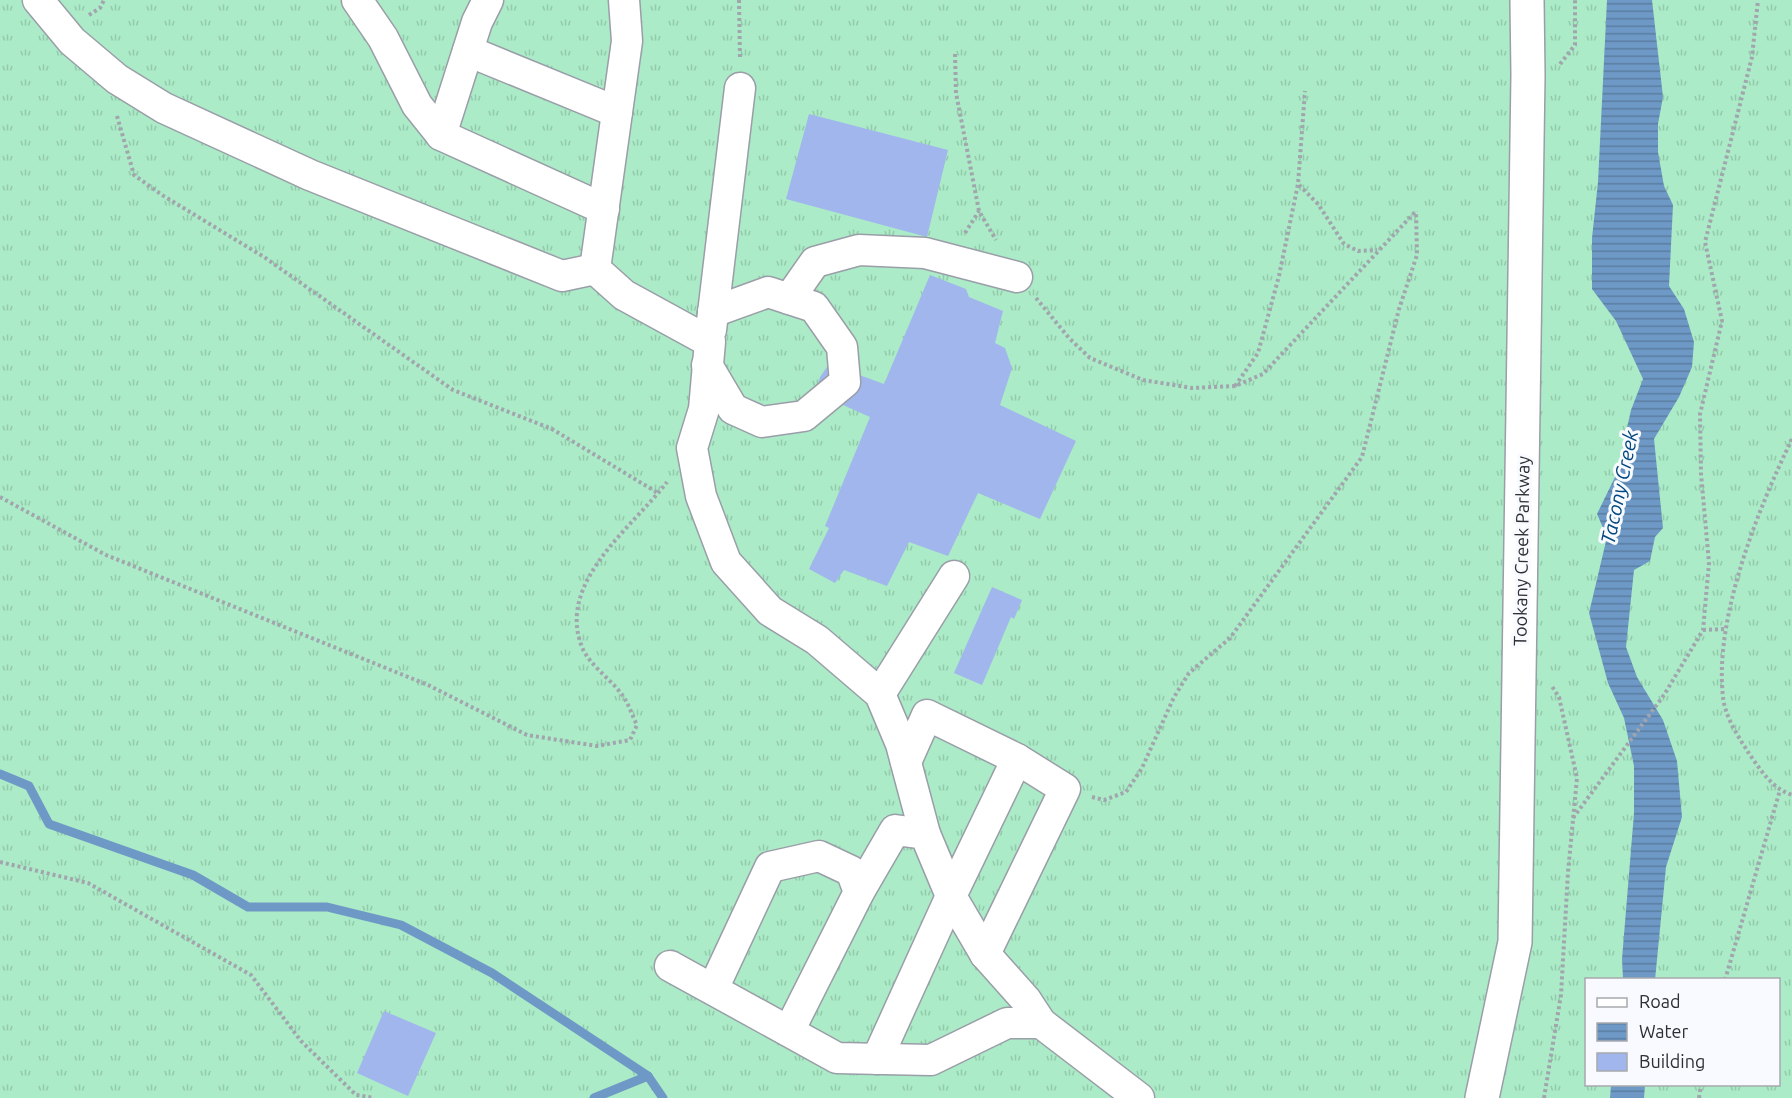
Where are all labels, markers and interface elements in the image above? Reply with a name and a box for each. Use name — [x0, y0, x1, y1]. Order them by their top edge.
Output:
water label: Tacony Creek — [1596, 427, 1642, 546]
street label: Tookany Creek Parkway — [1509, 455, 1533, 646]
legend — [1585, 978, 1780, 1086]
text: Road — [1639, 991, 1681, 1011]
text: Water — [1639, 1021, 1689, 1041]
text: Building — [1639, 1051, 1705, 1071]

